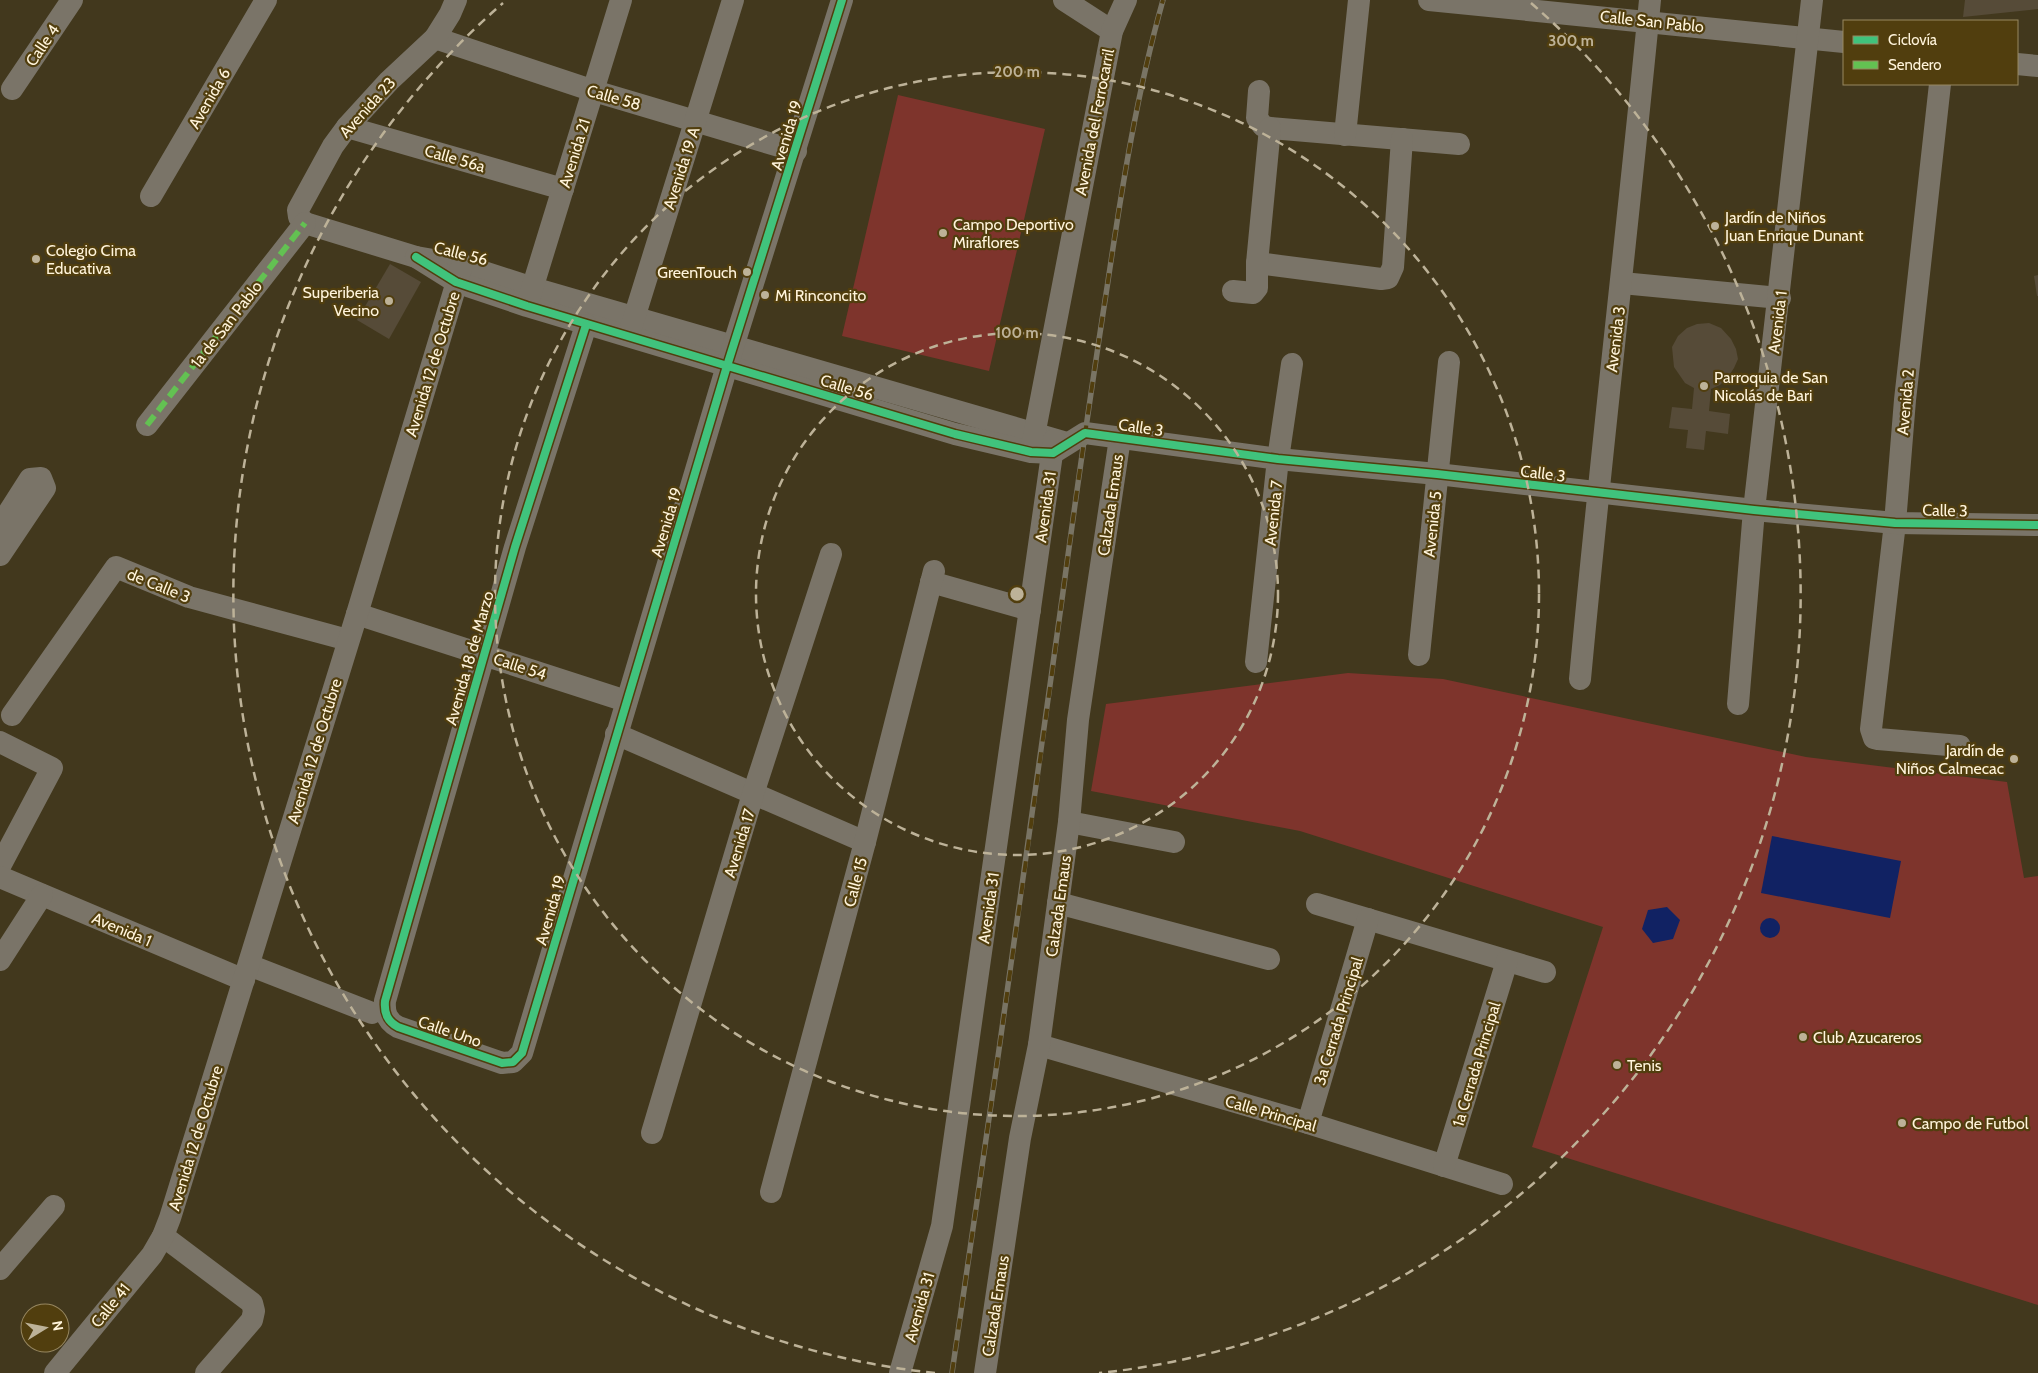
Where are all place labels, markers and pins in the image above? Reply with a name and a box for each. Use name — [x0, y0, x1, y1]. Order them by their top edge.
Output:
place label: Jardín de Niños Juan Enrique Dunant — [1724, 208, 1864, 245]
place label: Campo Deportivo Miraflores — [953, 215, 1074, 252]
marker: Jardín de Niños Juan Enrique Dunant — [1709, 220, 1721, 232]
marker: Campo Deportivo Miraflores — [937, 227, 949, 239]
place label: Colegio Cima Educativa — [46, 241, 136, 278]
marker: Colegio Cima Educativa — [30, 253, 42, 265]
place label: GreenTouch — [657, 263, 737, 282]
marker: GreenTouch — [741, 266, 753, 278]
place label: Superiberia Vecino — [303, 283, 379, 320]
place label: Mi Rinconcito — [775, 286, 867, 305]
marker: Mi Rinconcito — [759, 289, 771, 301]
marker: Superiberia Vecino — [383, 295, 395, 307]
place label: Parroquia de San Nicolás de Bari — [1714, 368, 1828, 405]
marker: Parroquia de San Nicolás de Bari — [1698, 380, 1710, 392]
centre of rings — [1008, 585, 1026, 603]
place label: Jardín de Niños Calmecac — [1896, 741, 2004, 778]
marker: Jardín de Niños Calmecac — [2008, 753, 2020, 765]
place label: Club Azucareros — [1813, 1028, 1922, 1047]
marker: Club Azucareros — [1797, 1031, 1809, 1043]
place label: Tenis — [1627, 1056, 1662, 1075]
marker: Tenis — [1611, 1059, 1623, 1071]
place label: Campo de Futbol — [1912, 1114, 2029, 1133]
marker: Campo de Futbol — [1896, 1117, 1908, 1129]

